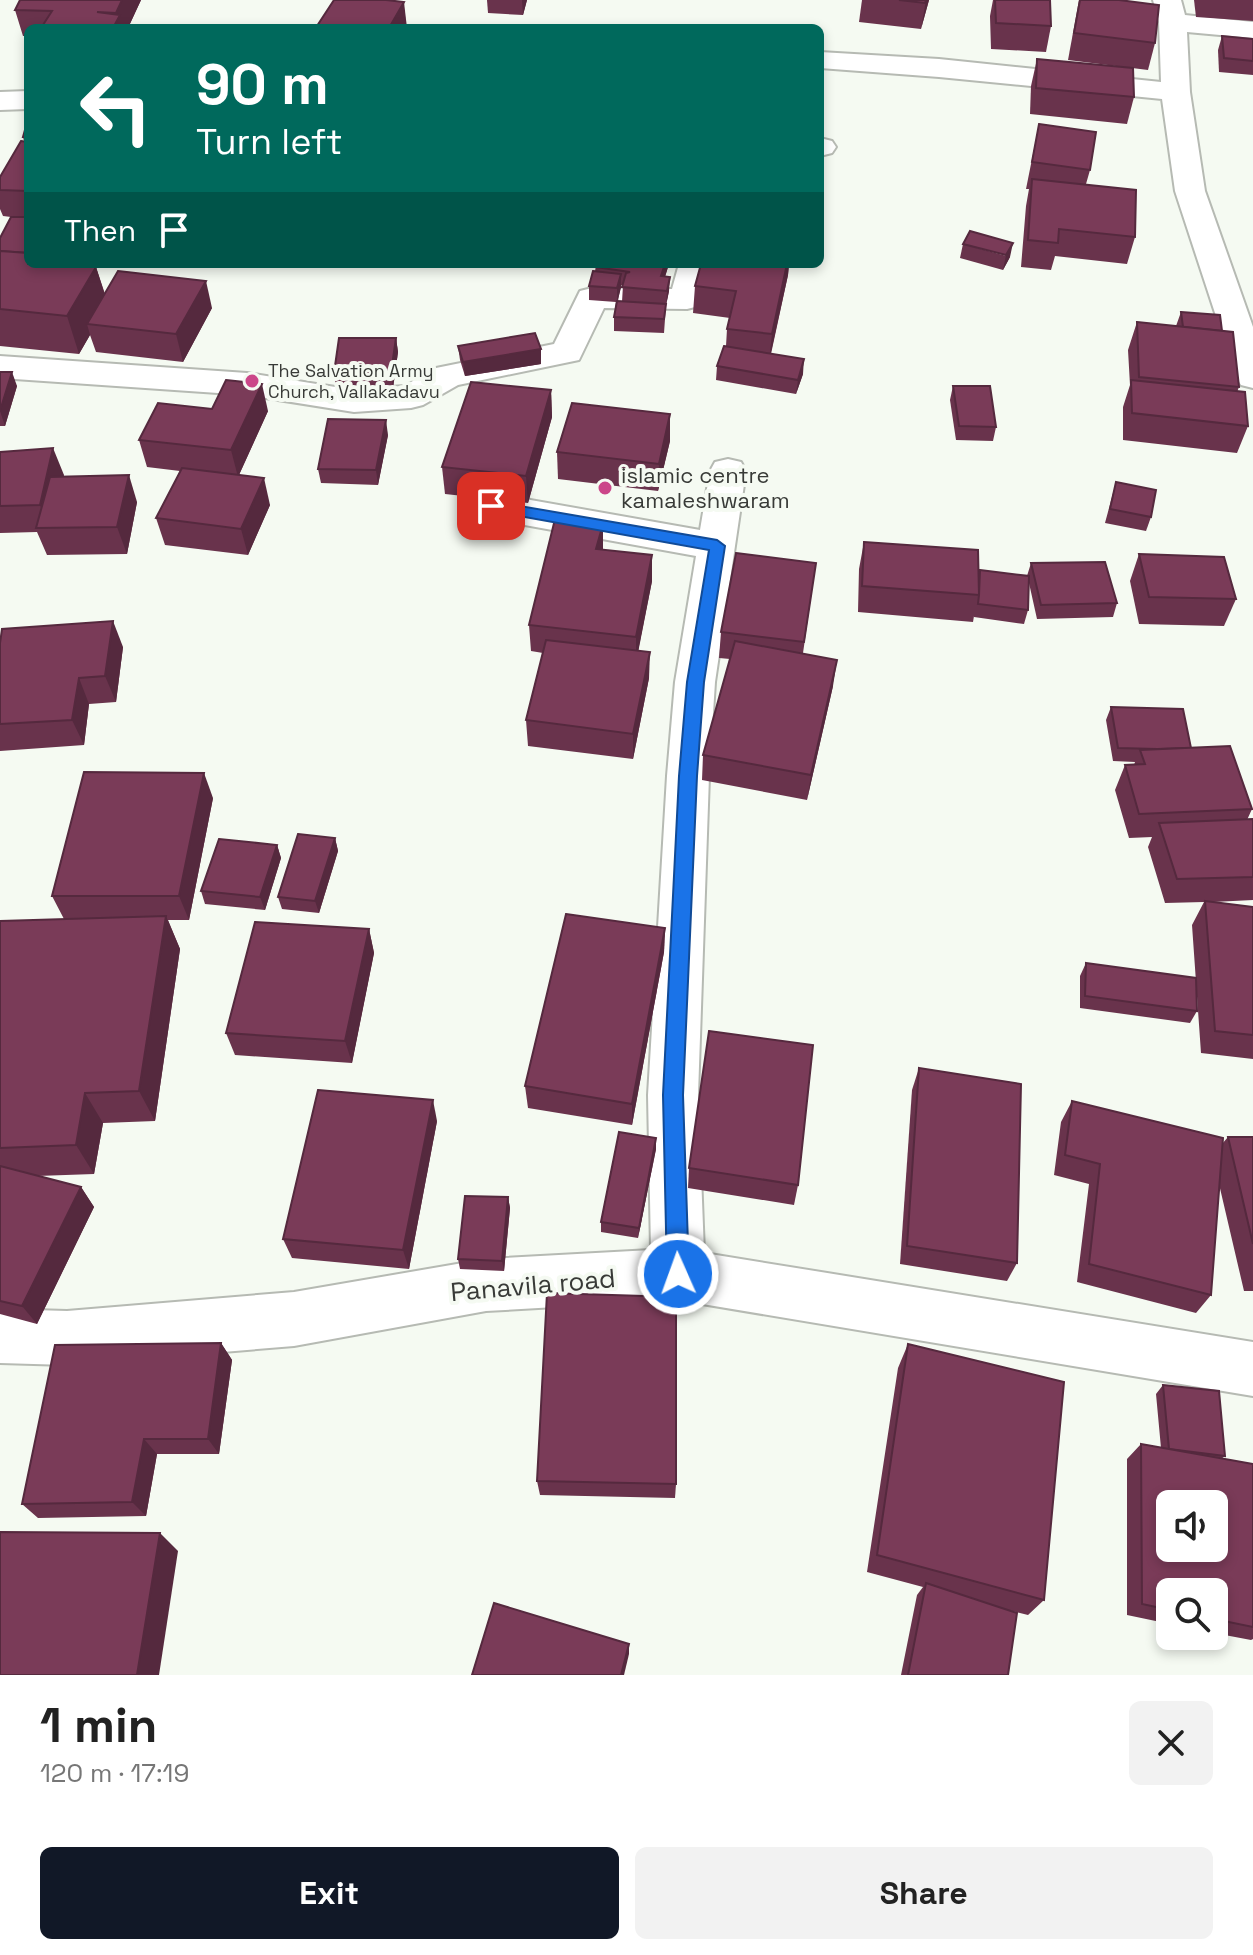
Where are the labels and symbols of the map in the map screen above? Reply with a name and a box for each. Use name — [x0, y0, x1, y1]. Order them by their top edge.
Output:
place label: The Salvation Army Church, Vallakadavu — [268, 359, 440, 403]
marker: The Salvation Army Church, Vallakadavu — [243, 372, 261, 390]
place label: islamic centre kamaleshwaram — [621, 461, 790, 514]
pin — [457, 472, 525, 540]
marker: islamic centre kamaleshwaram — [596, 479, 614, 497]
position arrow — [636, 1232, 720, 1316]
street label: Panavila road — [449, 1261, 617, 1309]

